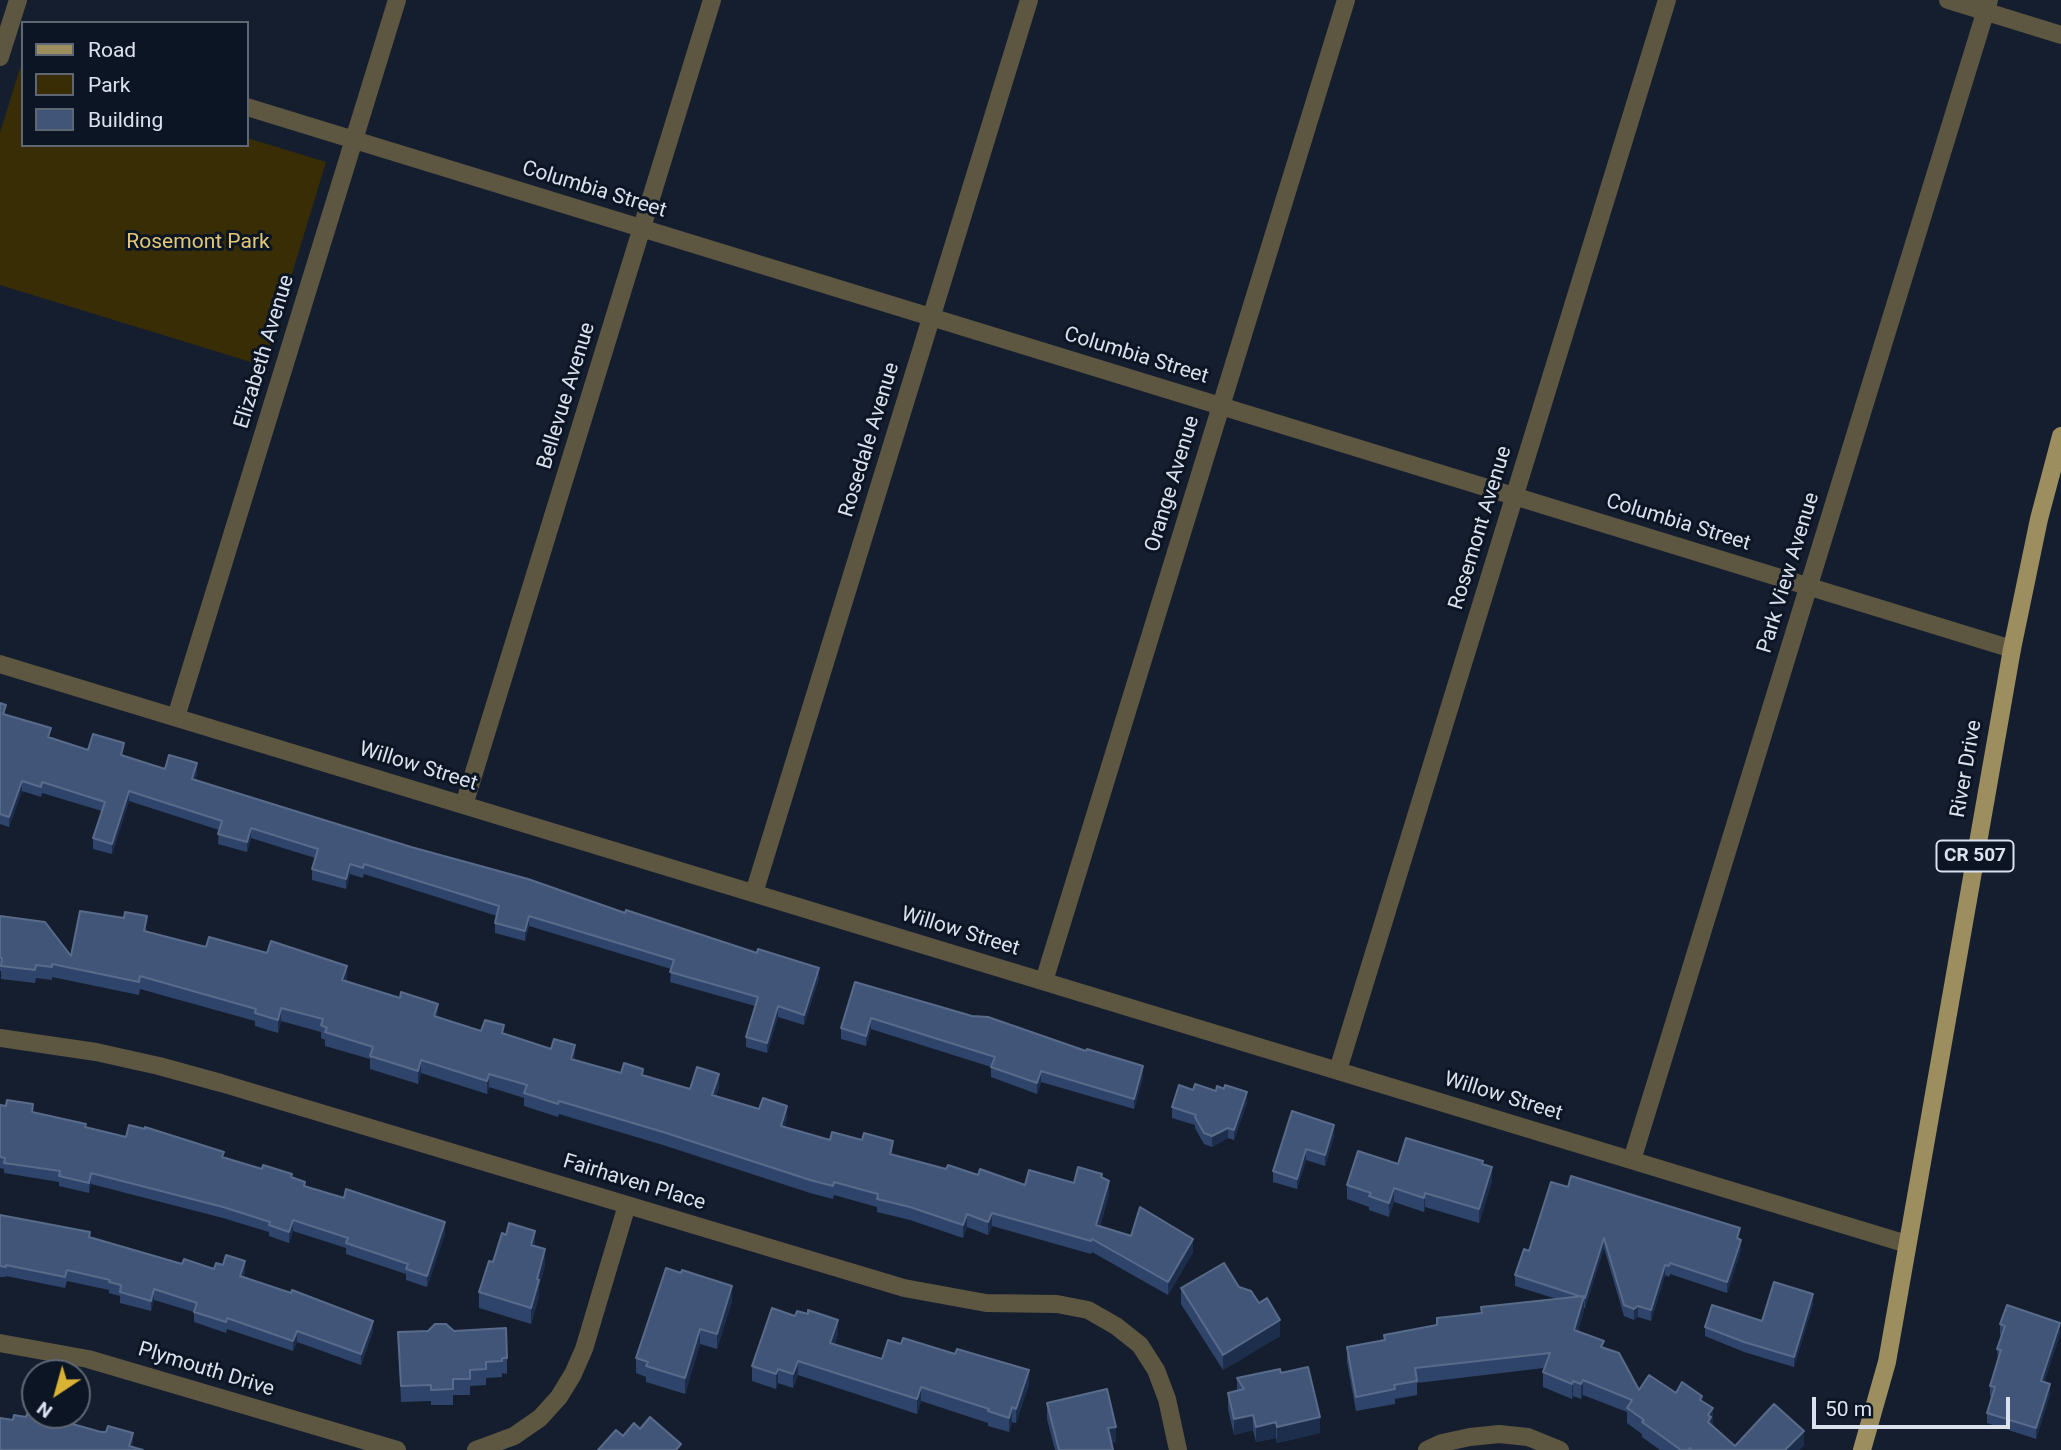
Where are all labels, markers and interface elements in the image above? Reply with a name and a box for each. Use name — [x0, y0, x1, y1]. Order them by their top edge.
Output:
legend — [21, 21, 248, 147]
text: Road — [88, 38, 136, 62]
text: Park — [88, 73, 130, 97]
text: Building — [88, 108, 163, 132]
street label: Columbia Street — [519, 156, 669, 224]
park label: Rosemont Park — [126, 230, 270, 256]
street label: Elizabeth Avenue — [230, 272, 300, 432]
street label: Bellevue Avenue — [533, 320, 601, 472]
street label: Columbia Street — [1061, 322, 1211, 390]
street label: Rosedale Avenue — [835, 360, 905, 520]
street label: Orange Avenue — [1140, 413, 1206, 555]
street label: Rosemont Avenue — [1444, 443, 1518, 613]
street label: Columbia Street — [1603, 489, 1753, 557]
street label: Park View Avenue — [1753, 490, 1825, 656]
street label: River Drive — [1946, 718, 1988, 820]
street label: Willow Street — [356, 737, 480, 797]
road number: CR 507 — [1937, 841, 2014, 872]
street label: Willow Street — [898, 902, 1022, 962]
street label: Willow Street — [1441, 1067, 1565, 1127]
street label: Fairhaven Place — [560, 1149, 708, 1217]
street label: Plymouth Drive — [135, 1337, 277, 1403]
north arrow — [21, 1359, 91, 1429]
scale bar — [1816, 1384, 2014, 1428]
text: N — [32, 1397, 57, 1423]
text: 50 m — [1825, 1397, 1872, 1421]

